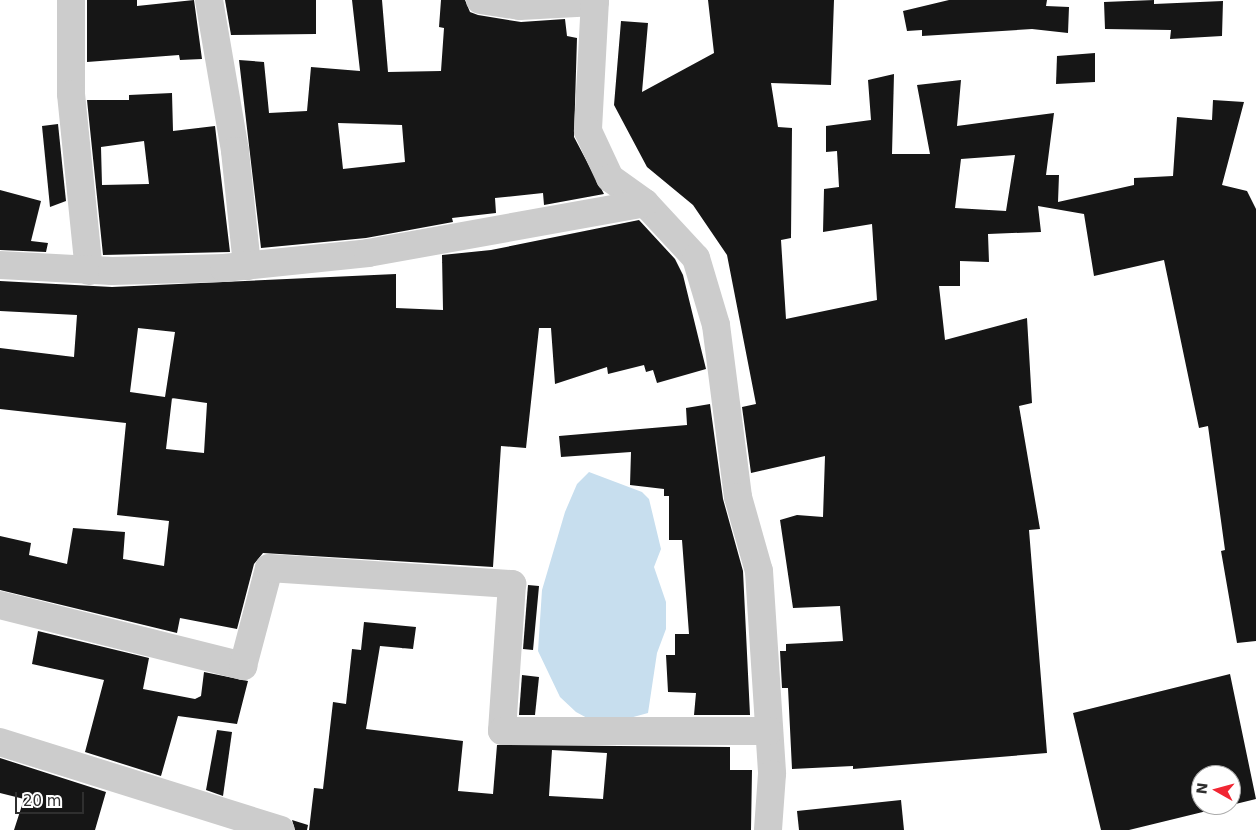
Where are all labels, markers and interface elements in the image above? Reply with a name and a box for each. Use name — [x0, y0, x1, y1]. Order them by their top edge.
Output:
north arrow — [1191, 765, 1241, 815]
scale bar — [18, 782, 86, 814]
text: N — [1193, 782, 1211, 795]
text: 20 m — [23, 792, 61, 810]

